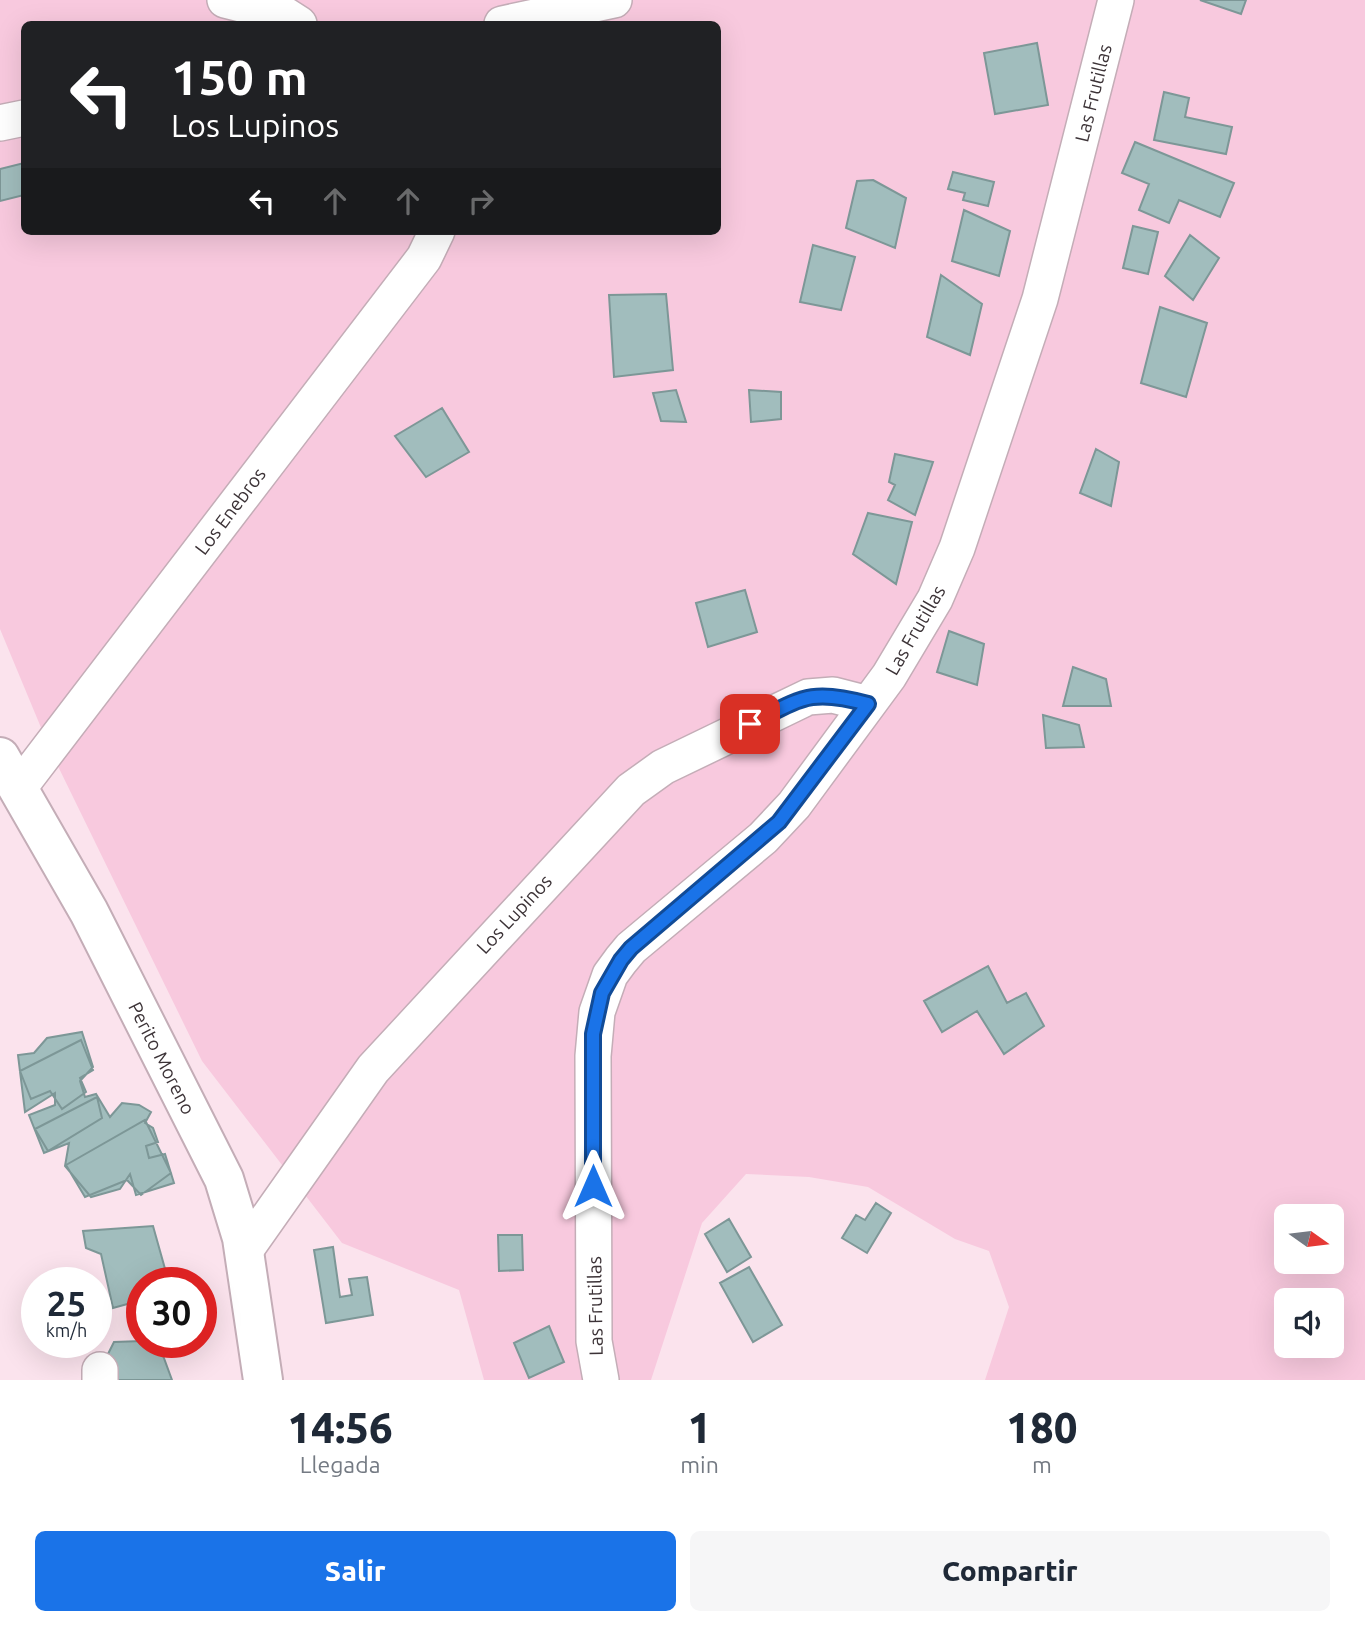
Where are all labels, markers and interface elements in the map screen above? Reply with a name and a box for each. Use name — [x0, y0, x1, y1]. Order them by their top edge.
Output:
street label: Las Frutillas — [1070, 42, 1116, 144]
icon: left — [56, 49, 147, 140]
text: 150 m — [171, 49, 308, 104]
text: Los Lupinos — [171, 107, 339, 143]
icon: left — [243, 182, 281, 220]
icon: ahead — [316, 182, 354, 220]
icon: ahead — [389, 182, 427, 220]
icon: right — [462, 182, 500, 220]
street label: Los Enebros — [190, 463, 270, 559]
street label: Las Frutillas — [881, 581, 949, 679]
pin — [720, 694, 780, 754]
icon: arrive — [731, 705, 769, 743]
street label: Los Lupinos — [472, 870, 556, 958]
street label: Perito Moreno — [124, 998, 200, 1118]
position arrow — [556, 1149, 630, 1223]
north arrow — [1274, 1204, 1344, 1274]
map controls — [1274, 1204, 1344, 1358]
street label: Las Frutillas — [583, 1256, 607, 1356]
speed limit sign: 30 — [126, 1267, 217, 1358]
text: 25 — [47, 1283, 86, 1323]
button: sound — [1274, 1288, 1344, 1358]
text: km/h — [46, 1320, 87, 1340]
text: 14:56 — [288, 1404, 393, 1451]
text: 1 — [688, 1404, 711, 1451]
text: 180 — [1006, 1404, 1077, 1451]
text: Llegada — [300, 1452, 380, 1477]
text: min — [680, 1452, 719, 1477]
text: m — [1032, 1452, 1052, 1477]
button: Salir — [35, 1531, 676, 1611]
button: Compartir — [690, 1531, 1330, 1611]

